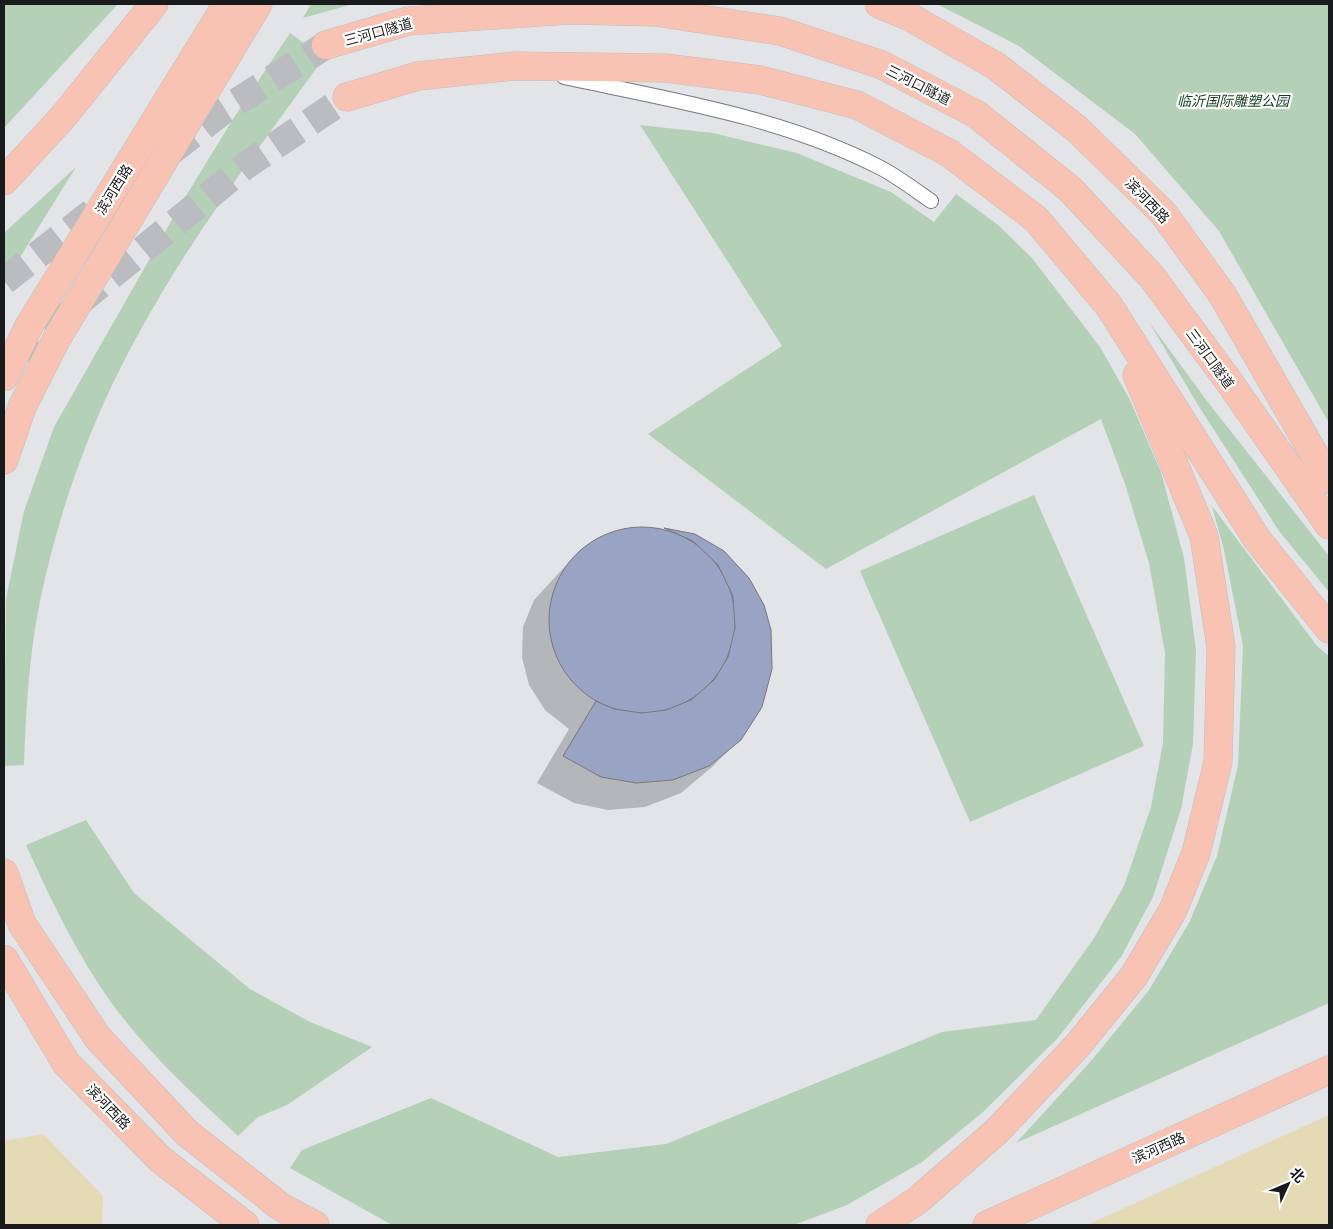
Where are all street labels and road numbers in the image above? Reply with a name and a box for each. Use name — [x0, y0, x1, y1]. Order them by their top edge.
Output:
street label: 三河口隧道 — [342, 12, 414, 50]
street label: 三河口隧道 — [883, 59, 955, 109]
street label: 滨河西路 — [90, 160, 136, 218]
street label: 滨河西路 — [1121, 173, 1175, 227]
street label: 三河口隧道 — [1182, 324, 1240, 392]
street label: 滨河西路 — [82, 1079, 136, 1133]
street label: 滨河西路 — [1128, 1126, 1188, 1168]

